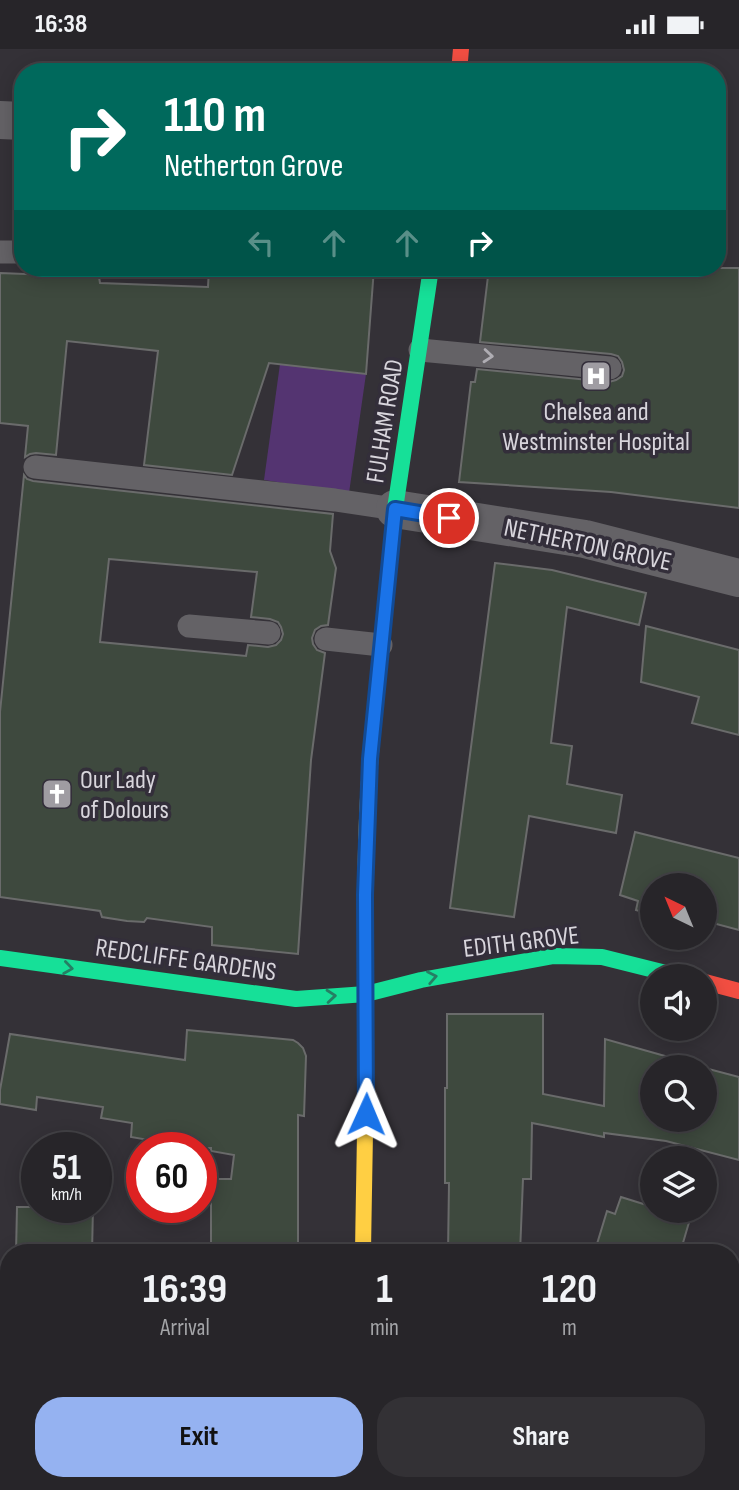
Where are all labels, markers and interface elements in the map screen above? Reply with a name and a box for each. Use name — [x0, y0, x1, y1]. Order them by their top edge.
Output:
text: 16:38 — [35, 9, 87, 40]
text: 110 m — [164, 87, 266, 146]
icon: right — [49, 91, 140, 182]
text: Netherton Grove — [164, 147, 343, 186]
icon: left — [242, 224, 280, 262]
icon: ahead — [315, 224, 353, 262]
icon: ahead — [388, 224, 426, 262]
icon: right — [461, 224, 499, 262]
one-way arrow — [483, 348, 494, 363]
street label: FULHAM ROAD — [360, 357, 411, 485]
hospital icon: Chelsea and Westminster Hospital — [579, 359, 613, 393]
place label: Chelsea and Westminster Hospital — [502, 397, 690, 458]
pin — [419, 488, 479, 548]
icon: arrive — [430, 499, 468, 537]
street label: NETHERTON GROVE — [501, 513, 674, 578]
place label: Our Lady of Dolours — [80, 765, 169, 826]
church icon: Our Lady of Dolours — [40, 777, 74, 811]
north arrow — [640, 873, 718, 950]
map controls — [640, 873, 717, 1223]
street label: EDITH GROVE — [461, 920, 581, 965]
street label: REDCLIFFE GARDENS — [93, 932, 278, 989]
one-way arrow — [62, 960, 73, 975]
button: sound — [640, 964, 717, 1041]
one-way arrow — [426, 971, 438, 986]
one-way arrow — [326, 989, 337, 1004]
button: search — [640, 1055, 717, 1132]
position arrow — [329, 1077, 403, 1151]
speed limit sign: 60 — [126, 1132, 217, 1223]
button: layers — [640, 1146, 717, 1223]
text: 51 — [52, 1147, 81, 1190]
text: km/h — [51, 1184, 82, 1205]
text: 16:39 — [143, 1264, 227, 1315]
text: 1 — [376, 1264, 393, 1315]
text: 120 — [542, 1264, 597, 1315]
text: Arrival — [160, 1314, 210, 1342]
text: min — [370, 1314, 399, 1342]
text: m — [562, 1314, 577, 1342]
button: Exit — [35, 1397, 363, 1477]
button: Share — [377, 1397, 705, 1477]

